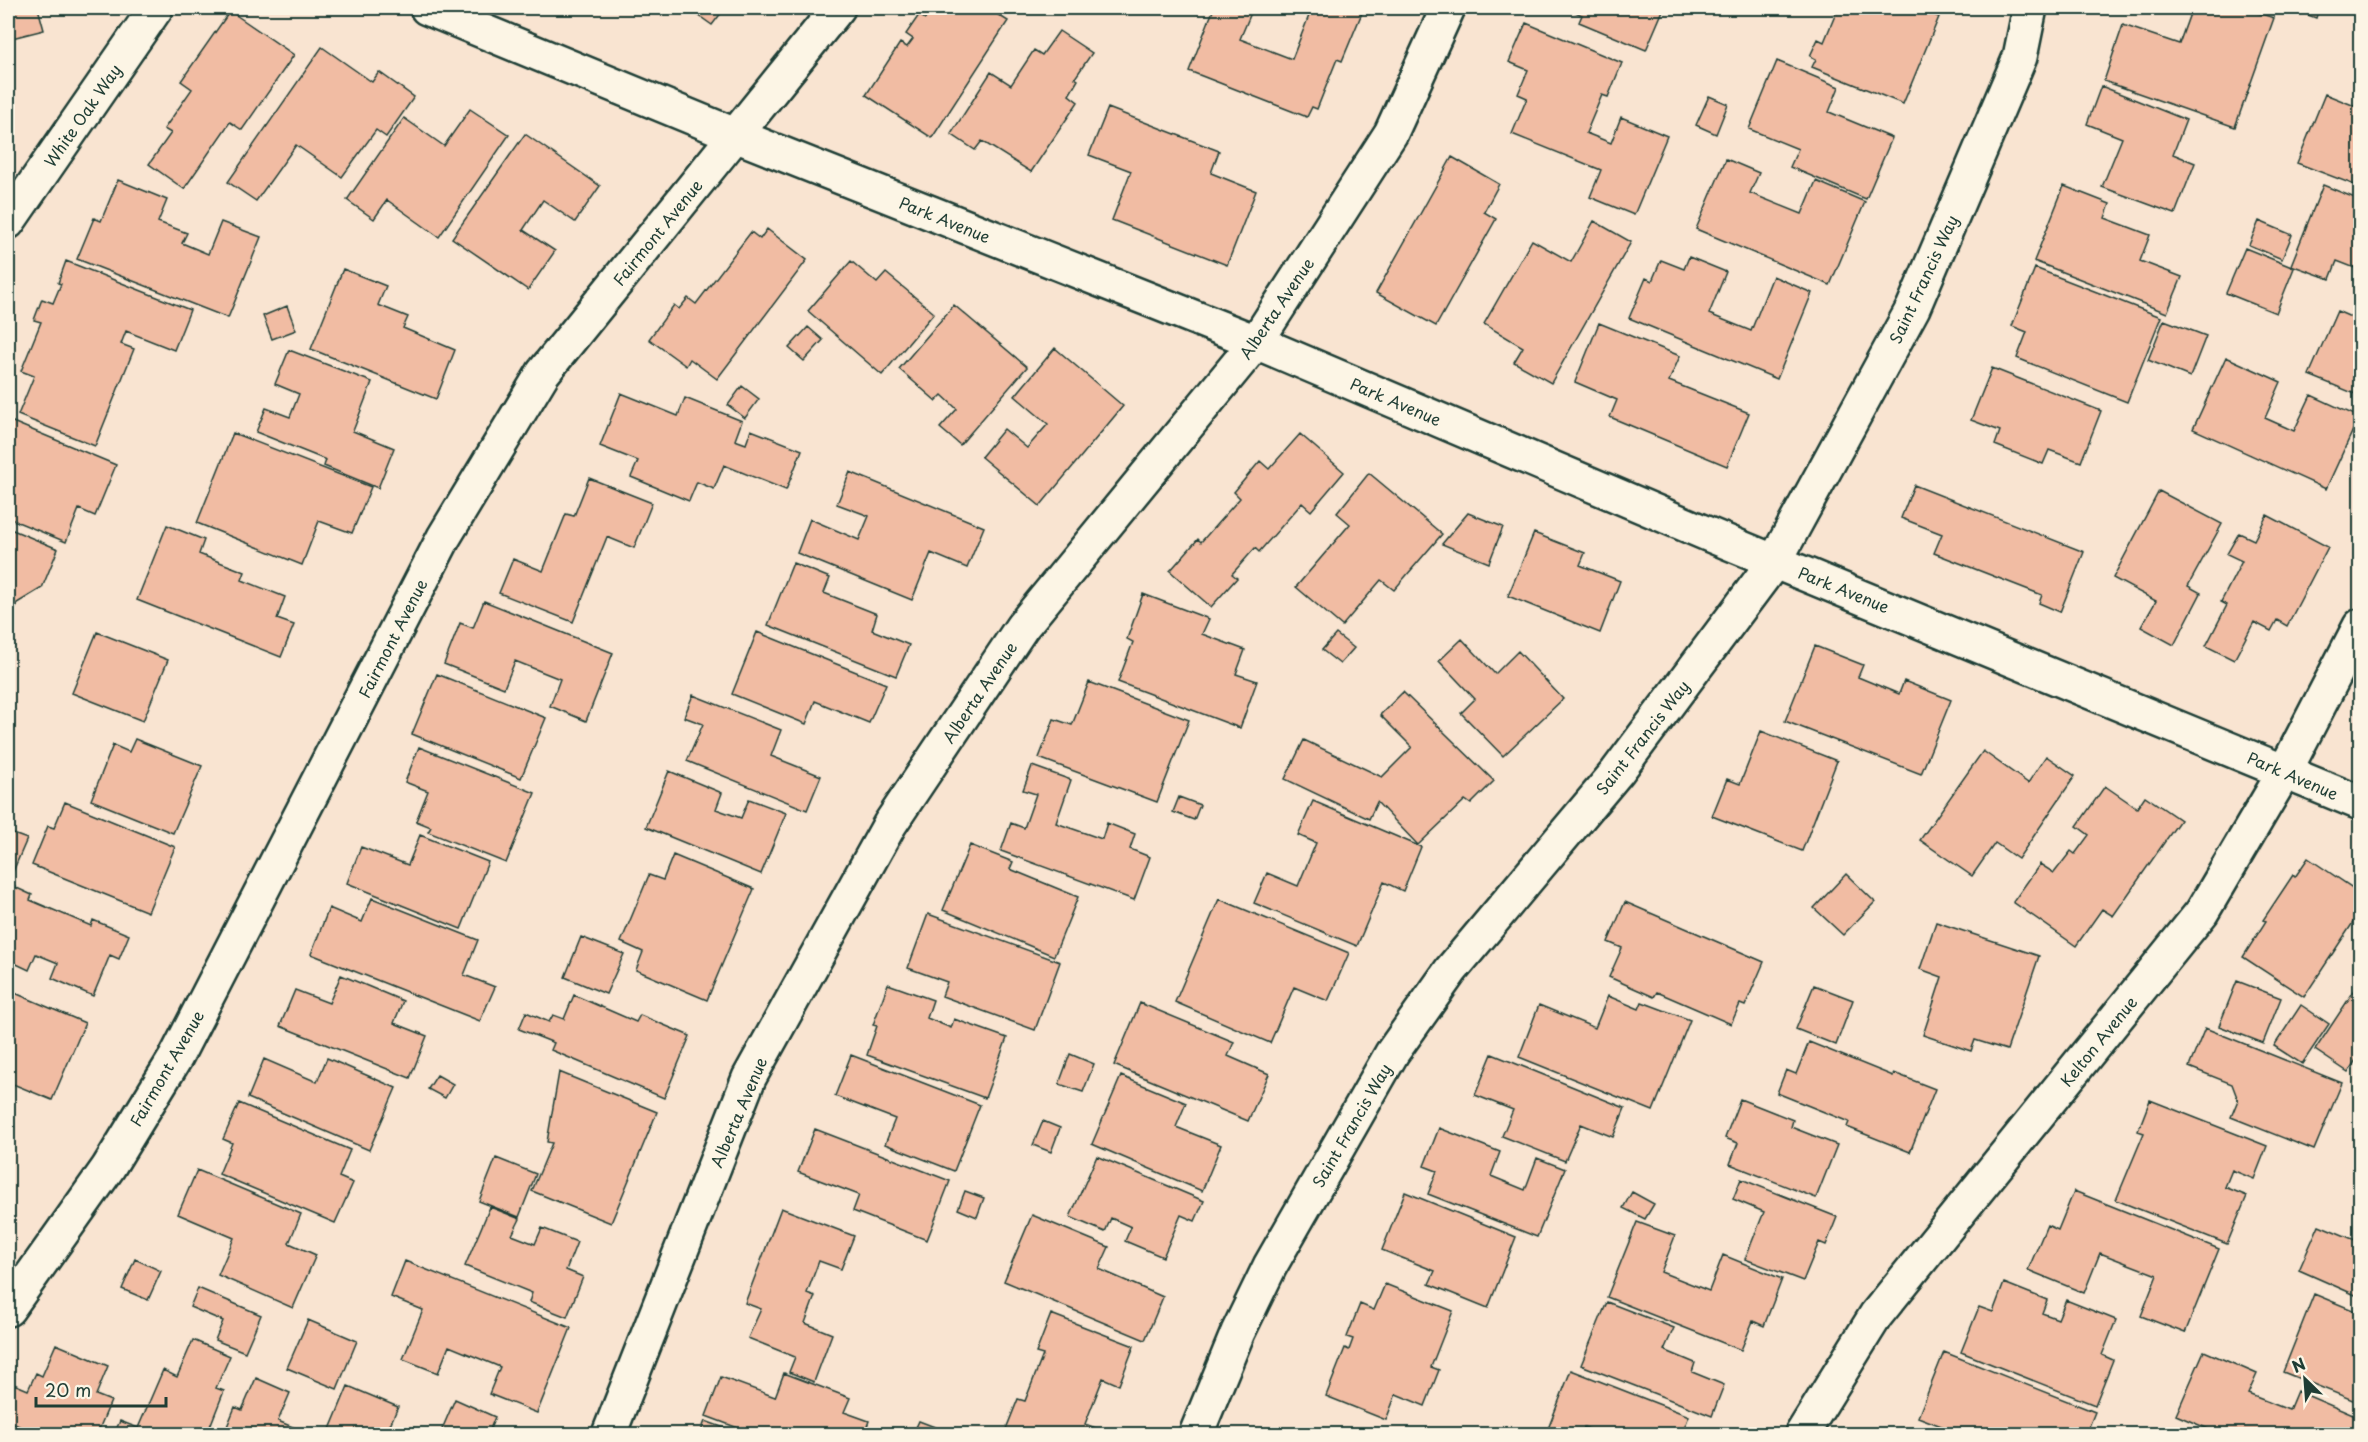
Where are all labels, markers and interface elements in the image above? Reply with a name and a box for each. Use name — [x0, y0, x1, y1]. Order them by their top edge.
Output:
street label: White Oak Way — [38, 59, 126, 171]
street label: Fairmont Avenue — [607, 173, 708, 290]
street label: Park Avenue — [896, 190, 995, 248]
street label: Saint Francis Way — [1883, 211, 1963, 347]
street label: Alberta Avenue — [1233, 252, 1319, 364]
street label: Park Avenue — [1347, 371, 1445, 431]
street label: Park Avenue — [1795, 560, 1894, 618]
street label: Fairmont Avenue — [352, 574, 432, 702]
street label: Alberta Avenue — [936, 636, 1022, 748]
street label: Saint Francis Way — [1590, 675, 1694, 799]
street label: Park Avenue — [2244, 745, 2342, 805]
street label: Kelton Avenue — [2054, 990, 2142, 1091]
street label: Fairmont Avenue — [123, 1005, 209, 1131]
street label: Alberta Avenue — [704, 1053, 772, 1171]
street label: Saint Francis Way — [1306, 1058, 1396, 1192]
north arrow — [2275, 1349, 2335, 1409]
text: N — [2287, 1351, 2309, 1378]
scale bar — [36, 1370, 166, 1408]
text: 20 m — [45, 1376, 91, 1403]

